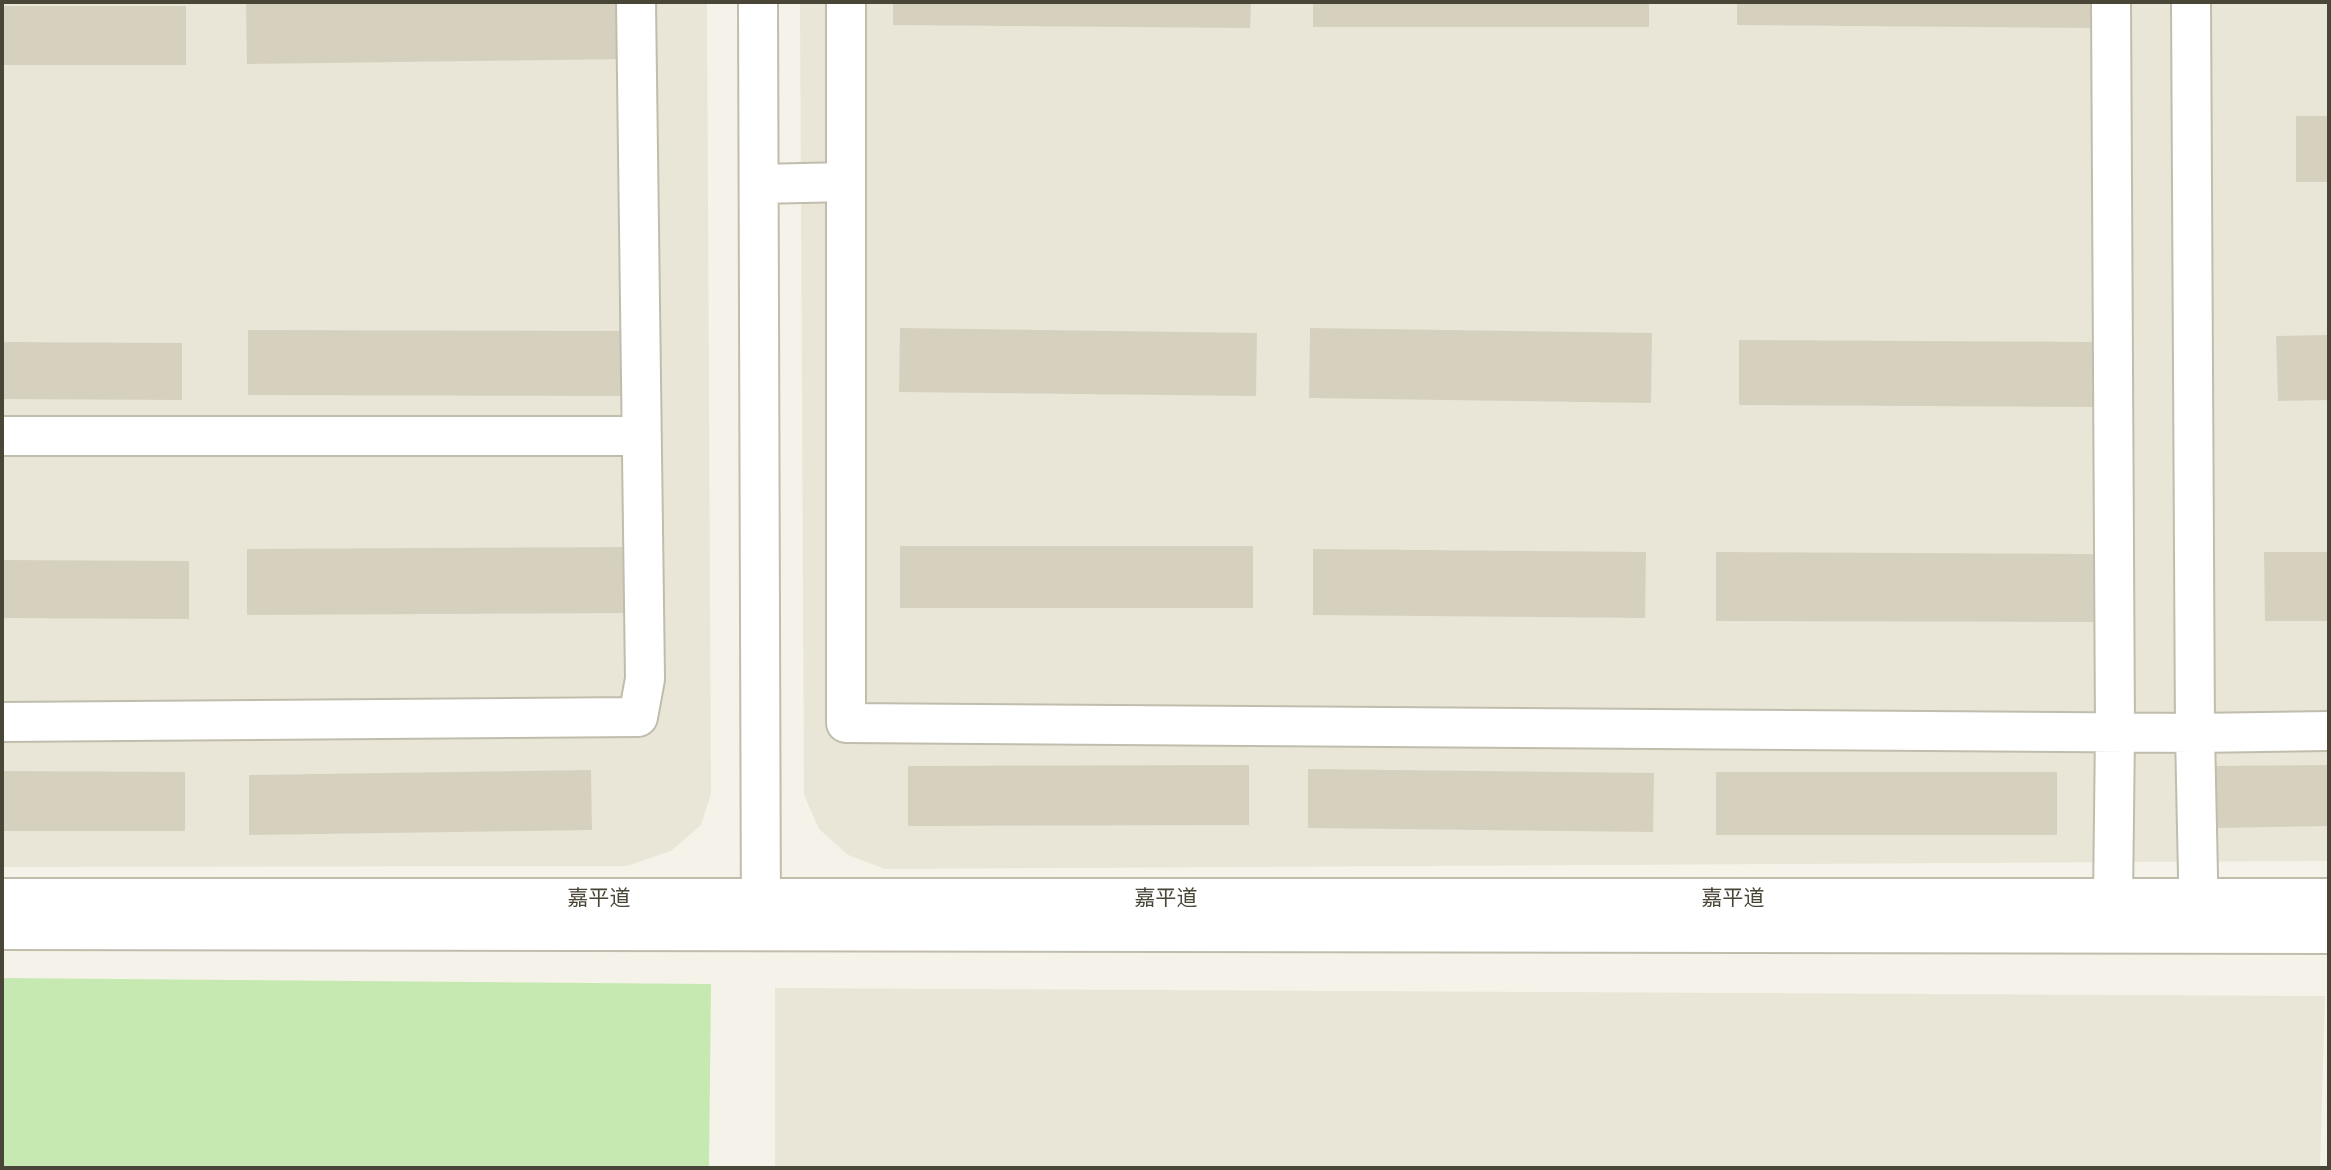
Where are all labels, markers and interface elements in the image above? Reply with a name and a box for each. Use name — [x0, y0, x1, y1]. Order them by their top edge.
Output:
street label: 嘉平道 — [568, 886, 630, 912]
street label: 嘉平道 — [1135, 886, 1197, 912]
street label: 嘉平道 — [1702, 886, 1764, 912]

